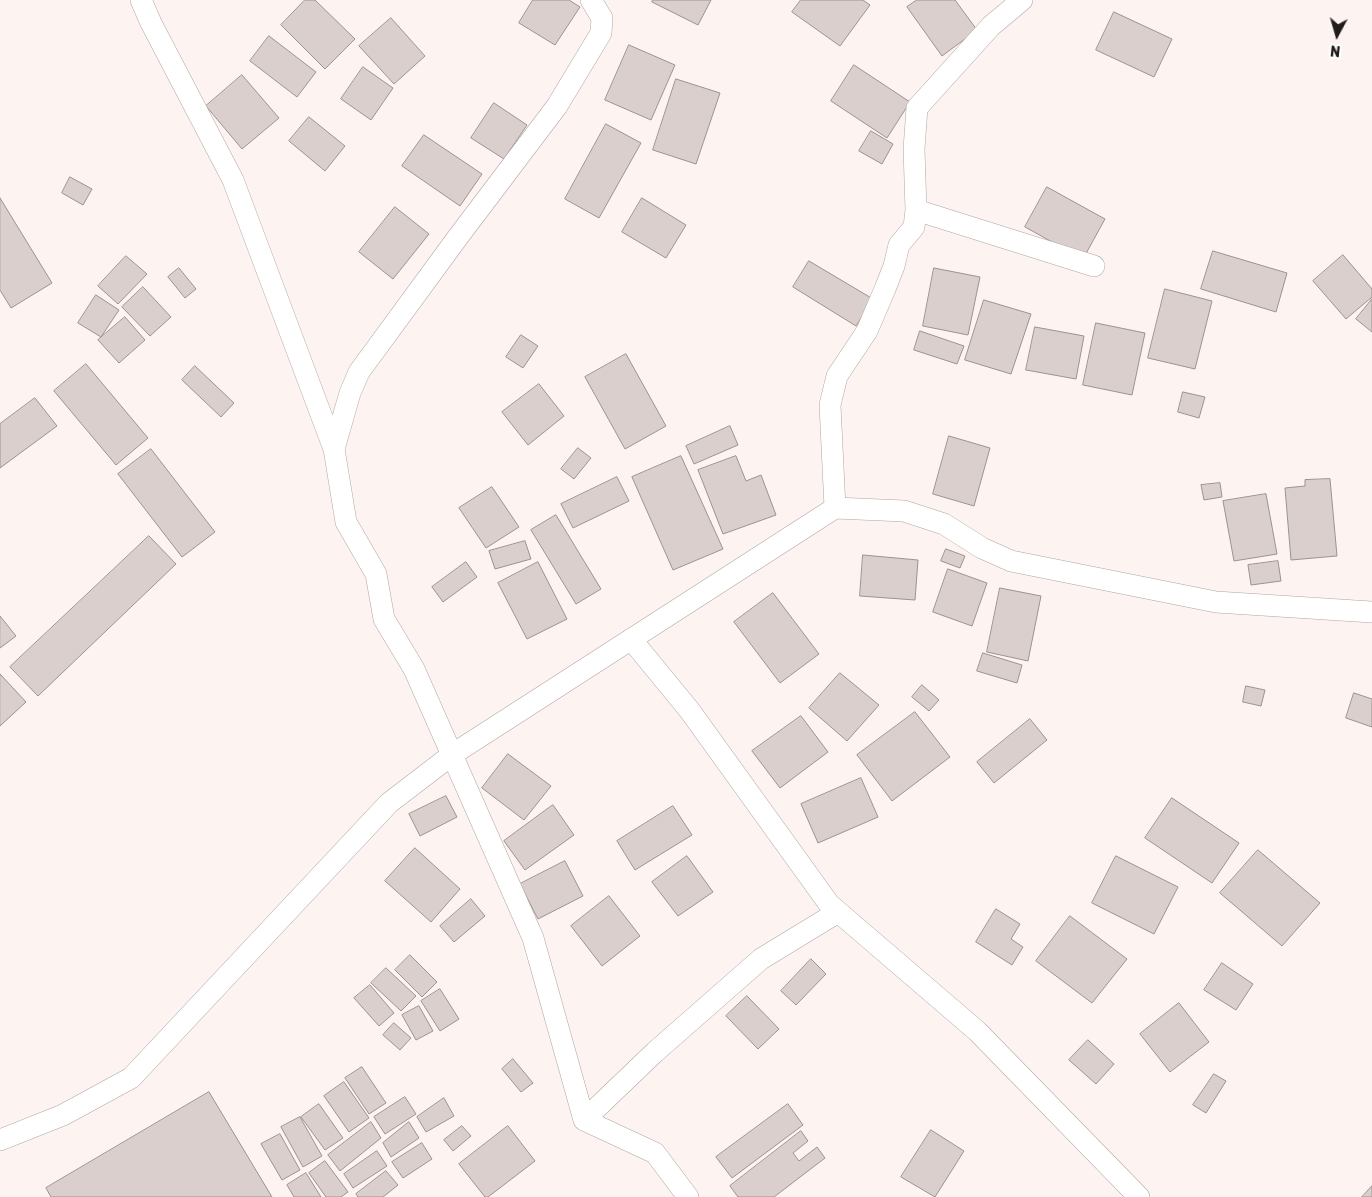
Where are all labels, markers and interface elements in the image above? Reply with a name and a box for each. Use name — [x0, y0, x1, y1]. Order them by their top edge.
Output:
north arrow — [1312, 10, 1362, 60]
text: N — [1329, 41, 1341, 59]

